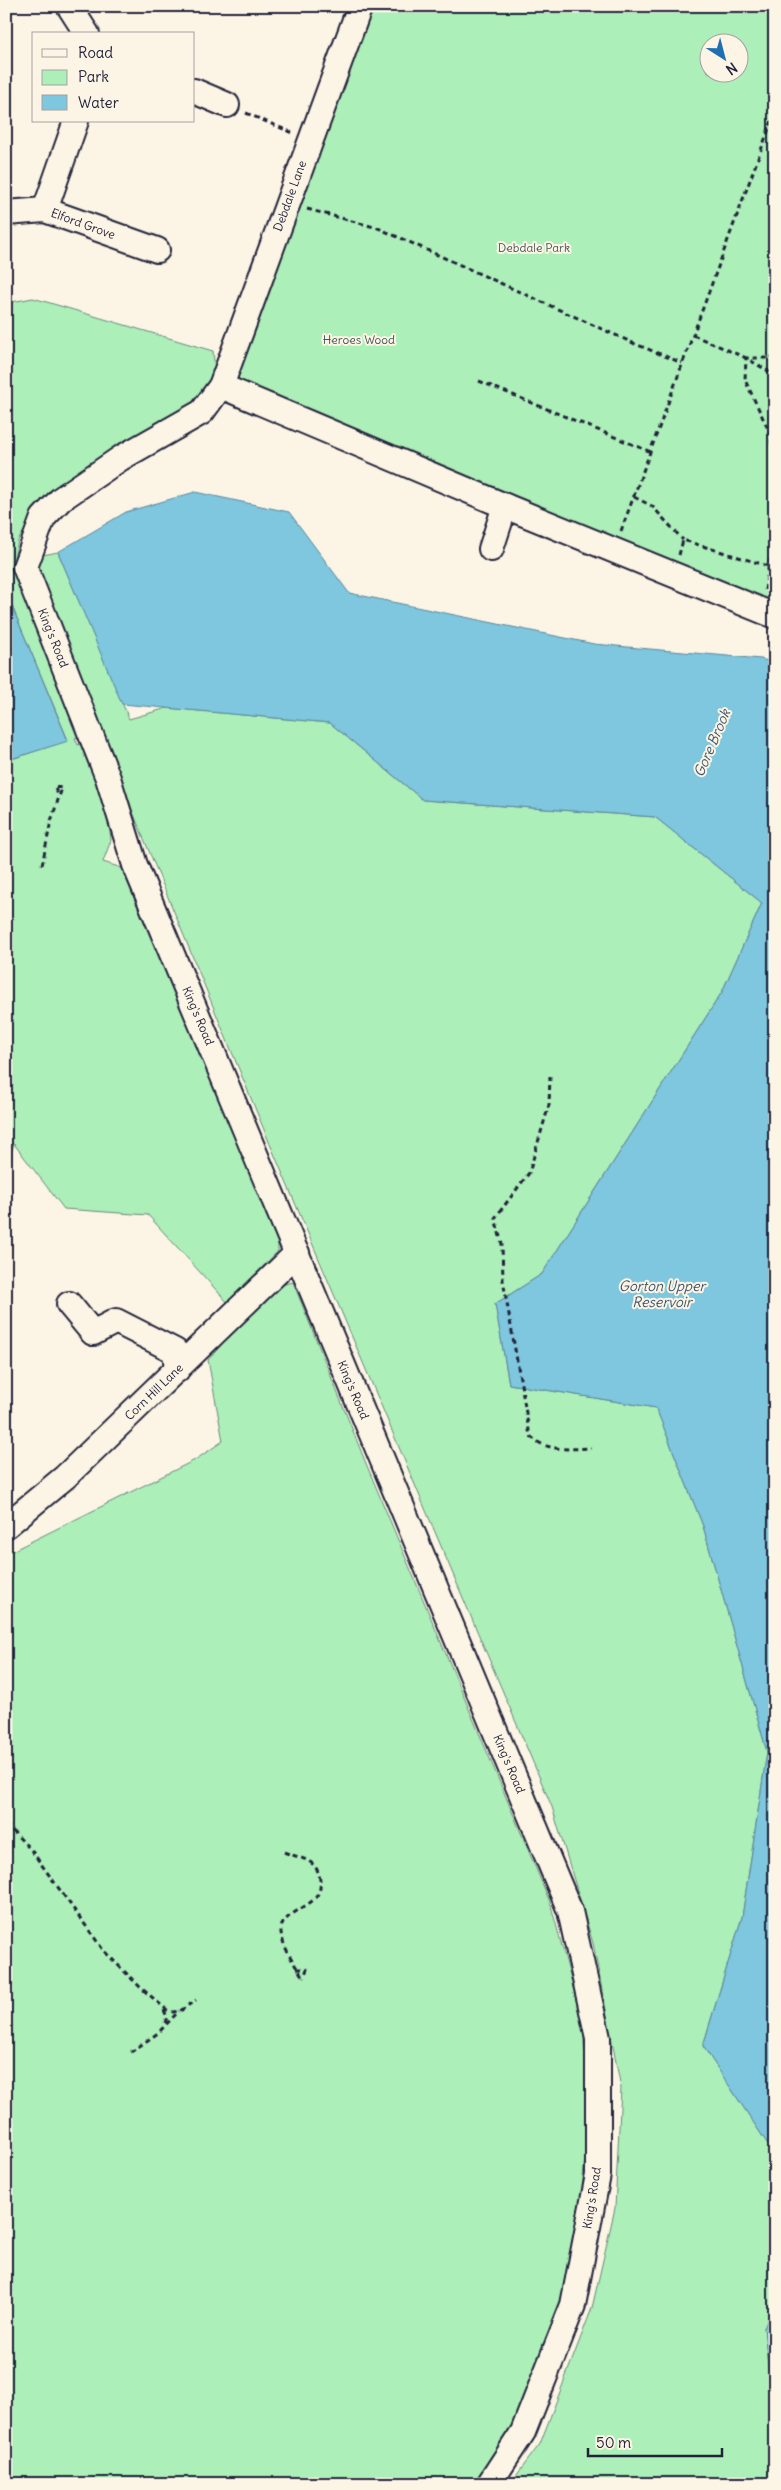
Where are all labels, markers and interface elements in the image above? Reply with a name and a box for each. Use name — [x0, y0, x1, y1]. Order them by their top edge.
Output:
legend — [32, 32, 195, 122]
north arrow — [698, 32, 748, 82]
text: Road — [78, 43, 113, 62]
text: N — [722, 58, 741, 79]
text: Park — [78, 67, 109, 86]
text: Water — [78, 93, 119, 112]
street label: Debdale Lane — [270, 158, 309, 233]
street label: Elford Grove — [49, 205, 117, 242]
park label: Debdale Park — [498, 240, 570, 255]
park label: Heroes Wood — [323, 332, 395, 347]
street label: King's Road — [35, 606, 72, 670]
water label: Gore Brook — [690, 706, 735, 780]
street label: King's Road — [179, 984, 218, 1048]
water label: Gorton Upper Reservoir — [619, 1277, 707, 1311]
street label: King's Road — [334, 1358, 373, 1422]
street label: Corn Hill Lane — [121, 1360, 186, 1423]
street label: King's Road — [490, 1732, 529, 1796]
street label: King's Road — [579, 2166, 604, 2230]
scale bar — [588, 2425, 722, 2457]
text: 50 m — [596, 2433, 631, 2452]

